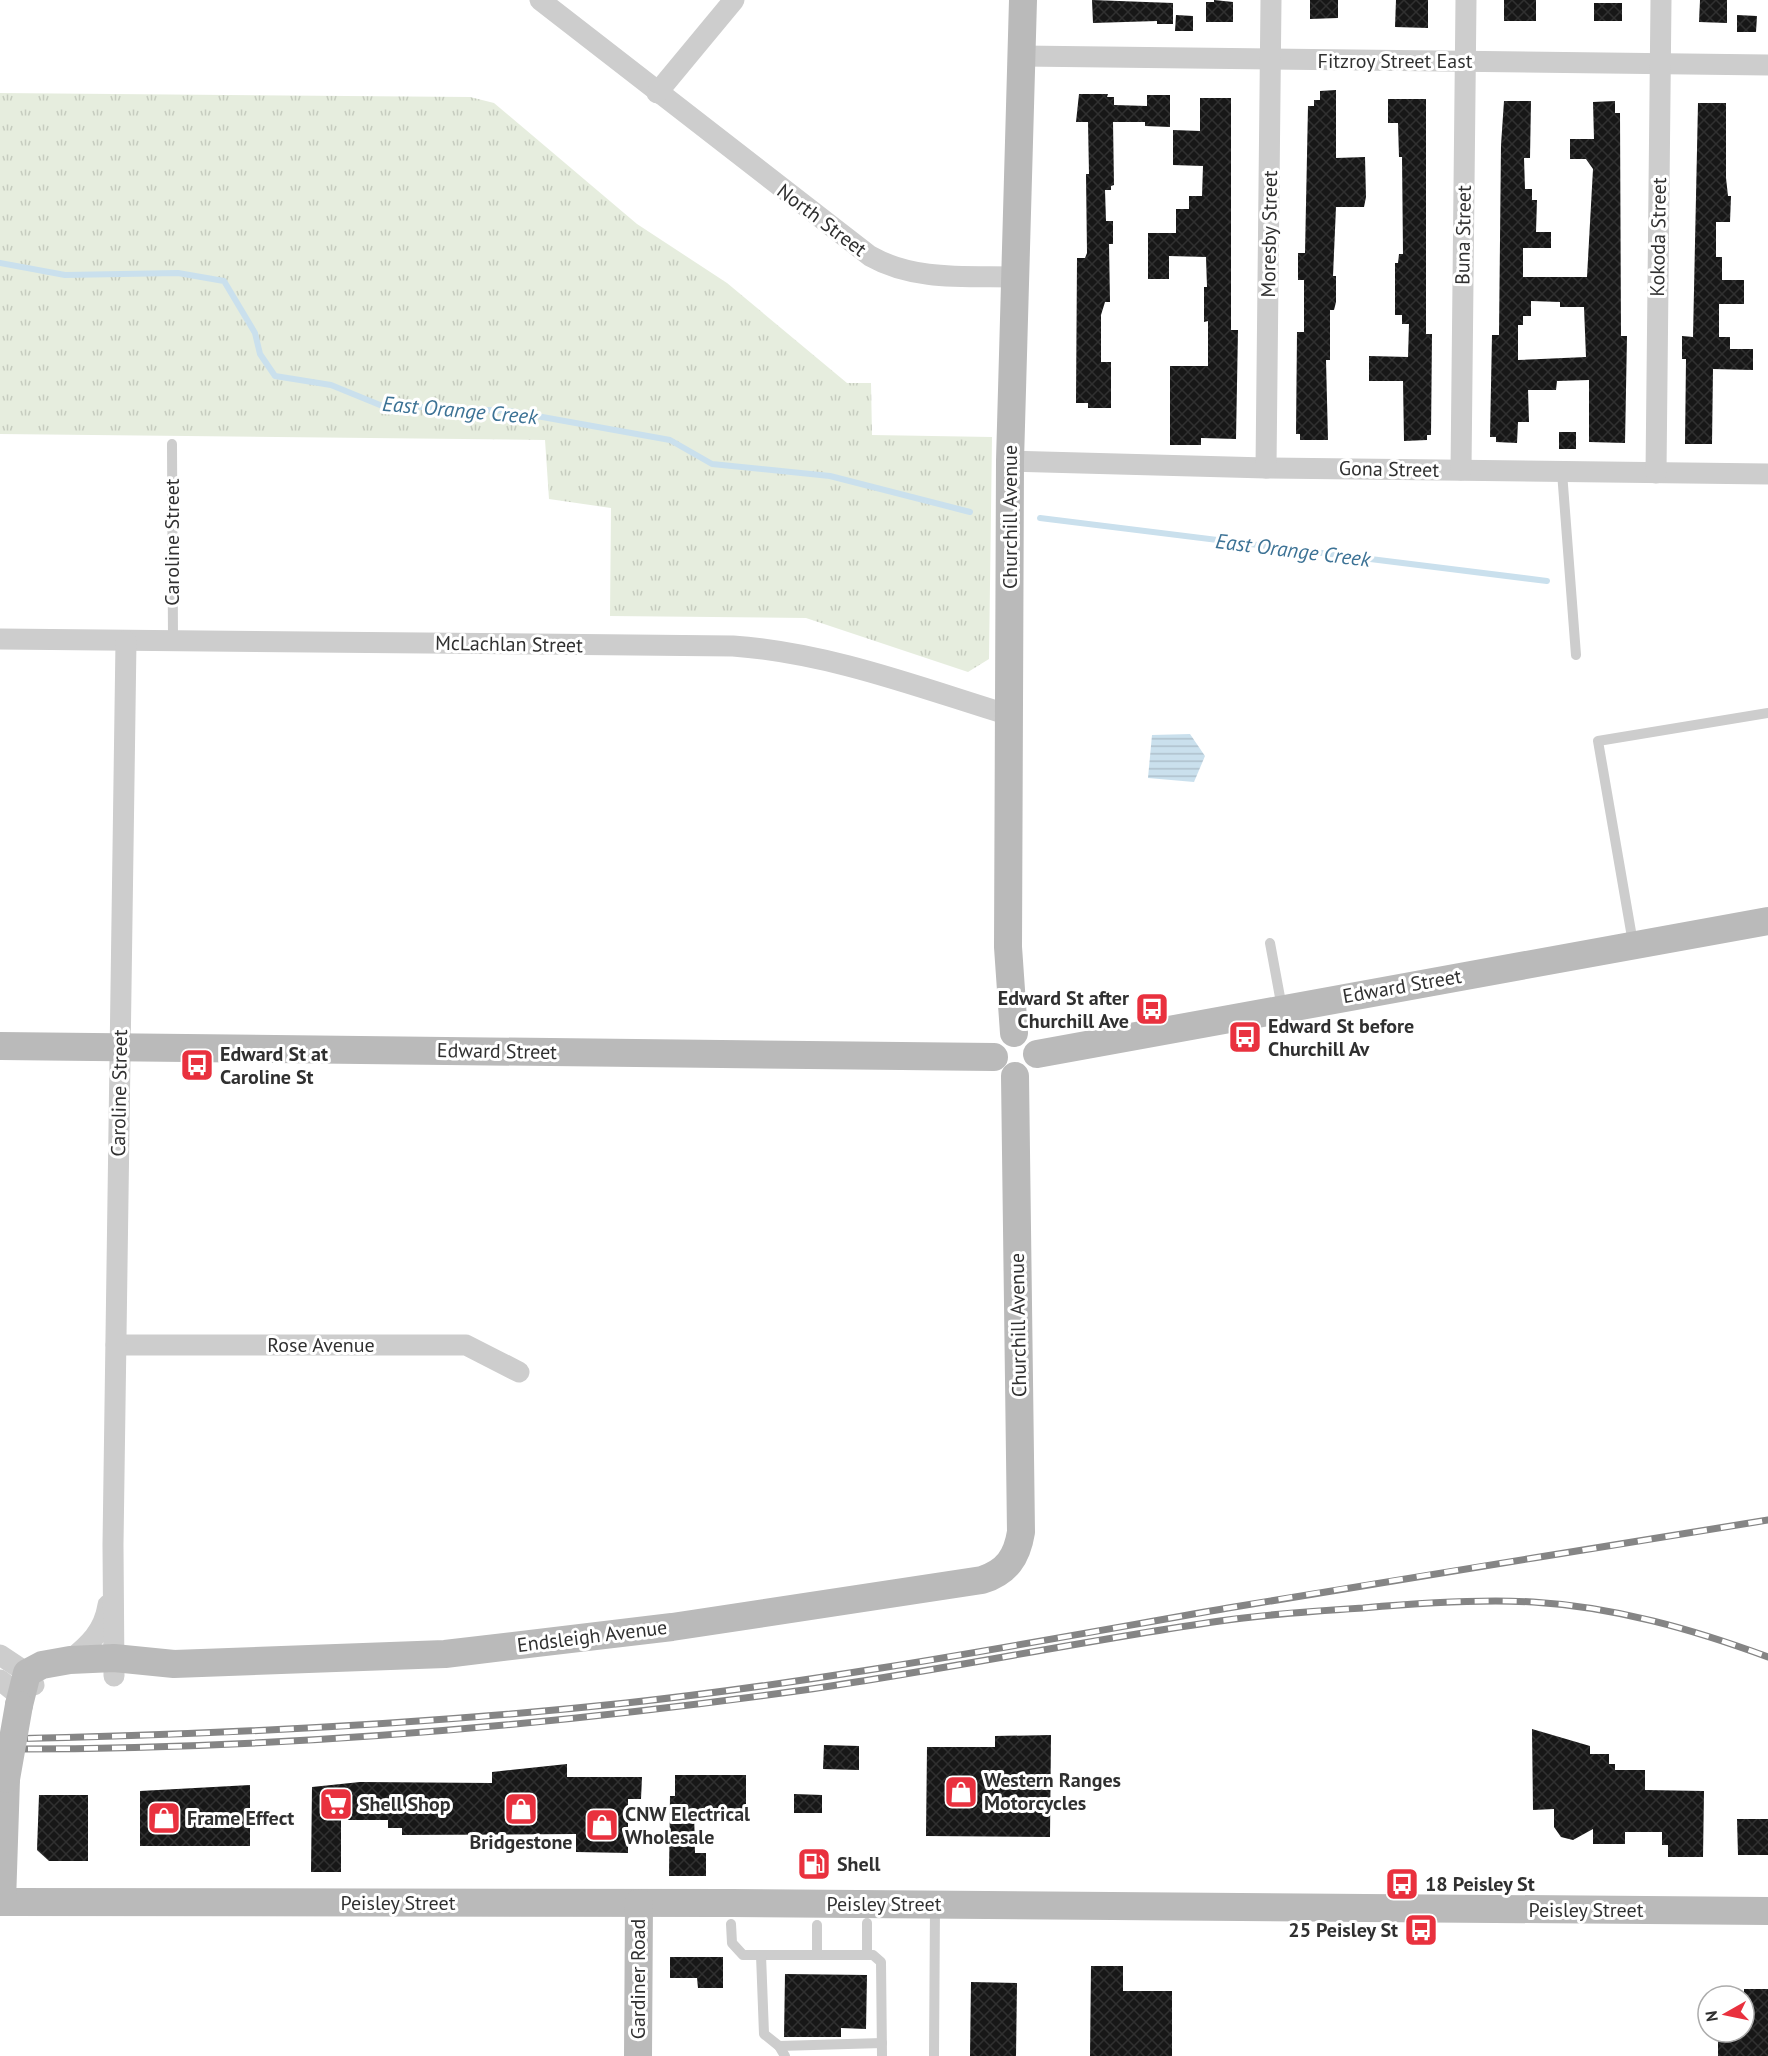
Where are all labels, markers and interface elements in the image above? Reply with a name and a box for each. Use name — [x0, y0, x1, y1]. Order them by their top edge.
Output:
street label: Fitzroy Street East — [1318, 48, 1473, 74]
street label: Moresby Street — [1255, 170, 1283, 298]
street label: Kokoda Street — [1644, 177, 1672, 297]
street label: North Street — [772, 178, 872, 262]
street label: Buna Street — [1449, 185, 1477, 285]
water label: East Orange Creek — [381, 390, 540, 430]
street label: Churchill Avenue — [997, 445, 1023, 589]
street label: Gona Street — [1339, 455, 1440, 483]
street label: Caroline Street — [159, 478, 185, 606]
water label: East Orange Creek — [1214, 527, 1373, 573]
street label: McLachlan Street — [435, 630, 583, 658]
street label: Edward Street — [1341, 963, 1464, 1009]
place label: Edward St after Churchill Ave — [998, 985, 1129, 1034]
bus stop icon: Edward St after Churchill Ave — [1134, 991, 1170, 1027]
place label: Edward St before Churchill Av — [1268, 1013, 1414, 1062]
bus stop icon: Edward St before Churchill Av — [1227, 1019, 1263, 1055]
street label: Caroline Street — [105, 1029, 133, 1157]
street label: Edward Street — [437, 1037, 557, 1065]
place label: Edward St at Caroline St — [220, 1041, 328, 1090]
bus stop icon: Edward St at Caroline St — [179, 1047, 215, 1083]
street label: Churchill Avenue — [1004, 1253, 1032, 1397]
street label: Rose Avenue — [267, 1332, 375, 1358]
street label: Endsleigh Avenue — [515, 1614, 669, 1658]
place label: Western Ranges Motorcycles — [984, 1767, 1121, 1816]
shop icon: Western Ranges Motorcycles — [943, 1774, 979, 1810]
supermarket icon: Shell Shop — [318, 1786, 354, 1822]
place label: Shell Shop — [359, 1791, 451, 1817]
shop icon: Bridgestone — [503, 1791, 539, 1827]
shop icon: Frame Effect — [146, 1800, 182, 1836]
place label: CNW Electrical Wholesale — [625, 1801, 750, 1850]
place label: Frame Effect — [187, 1805, 294, 1831]
shop icon: CNW Electrical Wholesale — [584, 1807, 620, 1843]
place label: Bridgestone — [470, 1829, 573, 1855]
fuel station icon: Shell — [796, 1846, 832, 1882]
place label: Shell — [837, 1851, 881, 1877]
bus stop icon: 18 Peisley St — [1384, 1866, 1420, 1902]
place label: 18 Peisley St — [1425, 1871, 1535, 1897]
street label: Peisley Street — [341, 1890, 456, 1916]
street label: Peisley Street — [827, 1891, 942, 1917]
street label: Peisley Street — [1529, 1897, 1644, 1923]
bus stop icon: 25 Peisley St — [1403, 1912, 1439, 1948]
place label: 25 Peisley St — [1288, 1917, 1398, 1943]
street label: Gardiner Road — [625, 1919, 651, 2039]
north arrow — [1696, 1984, 1756, 2044]
text: N — [1700, 2010, 1722, 2023]

